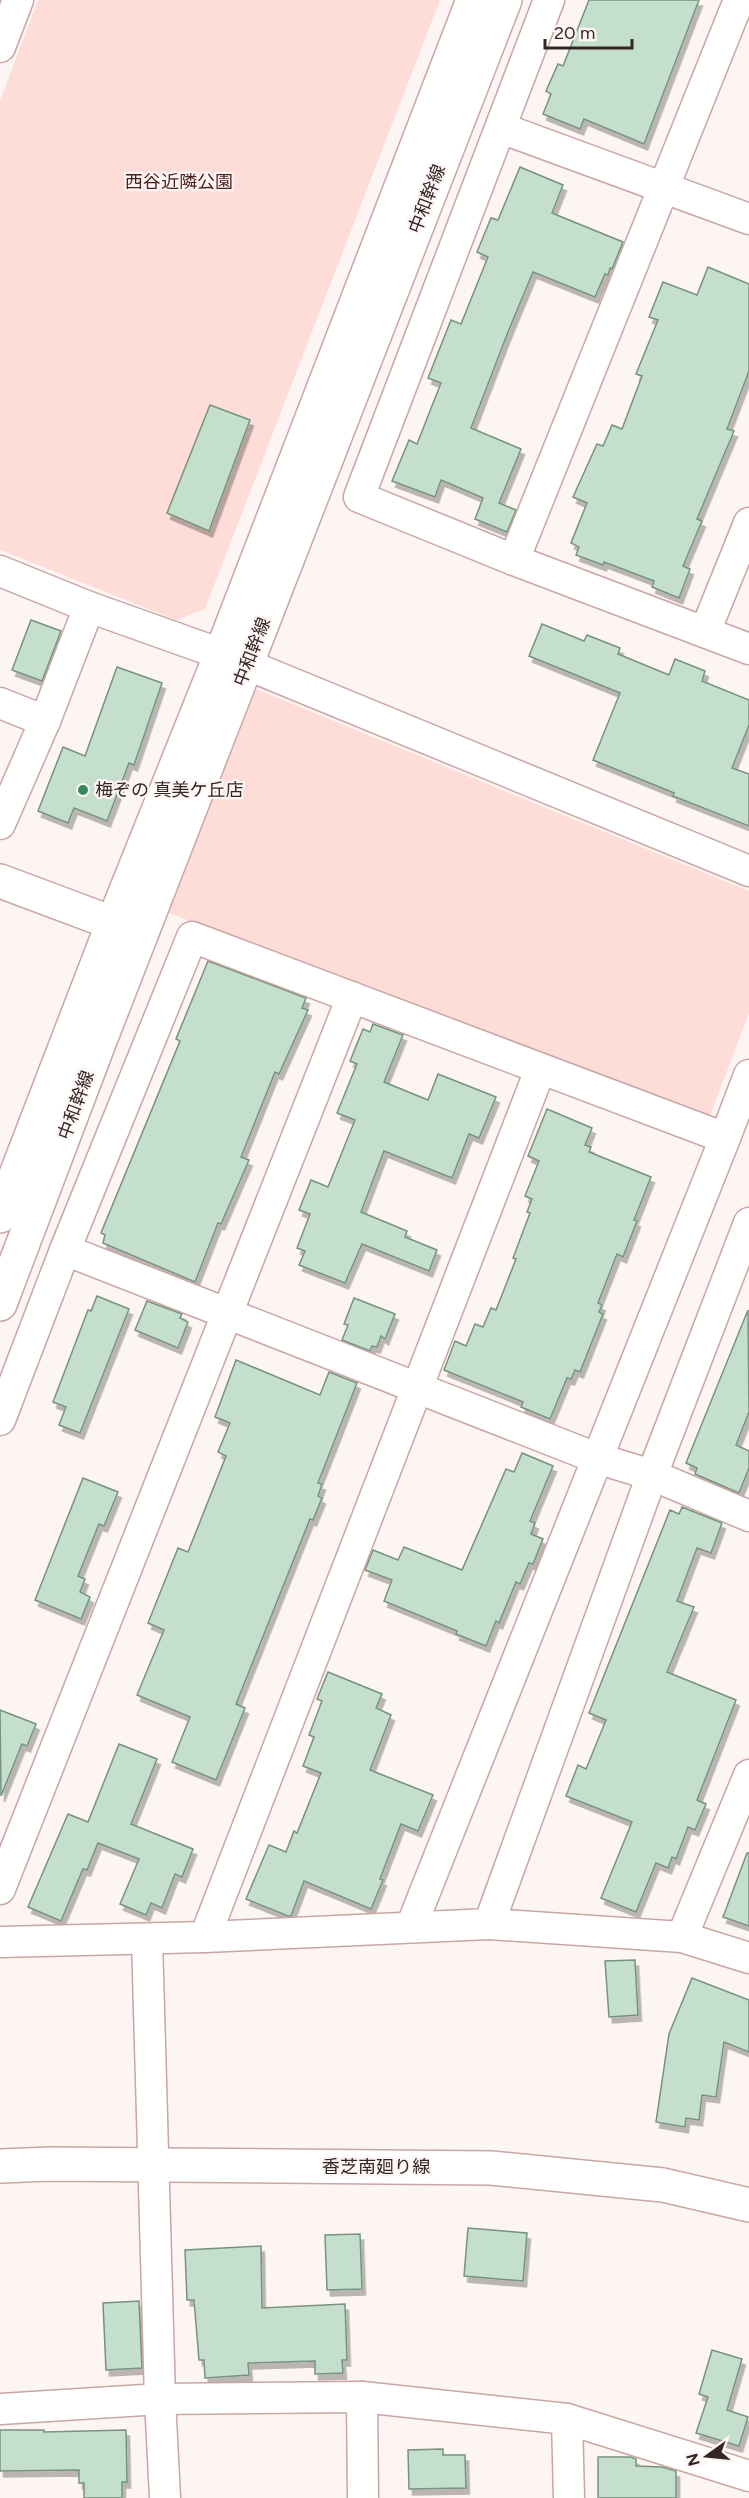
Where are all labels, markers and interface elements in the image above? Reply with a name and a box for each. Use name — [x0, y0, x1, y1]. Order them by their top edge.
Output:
scale bar — [545, 12, 632, 50]
text: 20 m — [554, 22, 595, 44]
street label: 中和幹線 — [404, 161, 450, 237]
park label: 西谷近隣公園 — [125, 171, 233, 193]
street label: 中和幹線 — [229, 614, 275, 690]
place label: 梅ぞの 真美ケ丘店 — [95, 779, 243, 801]
marker: 梅ぞの 真美ケ丘店 — [76, 783, 90, 797]
street label: 中和幹線 — [53, 1067, 99, 1143]
street label: 香芝南廻り線 — [322, 2156, 430, 2178]
north arrow — [677, 2426, 737, 2486]
text: N — [682, 2451, 704, 2468]

